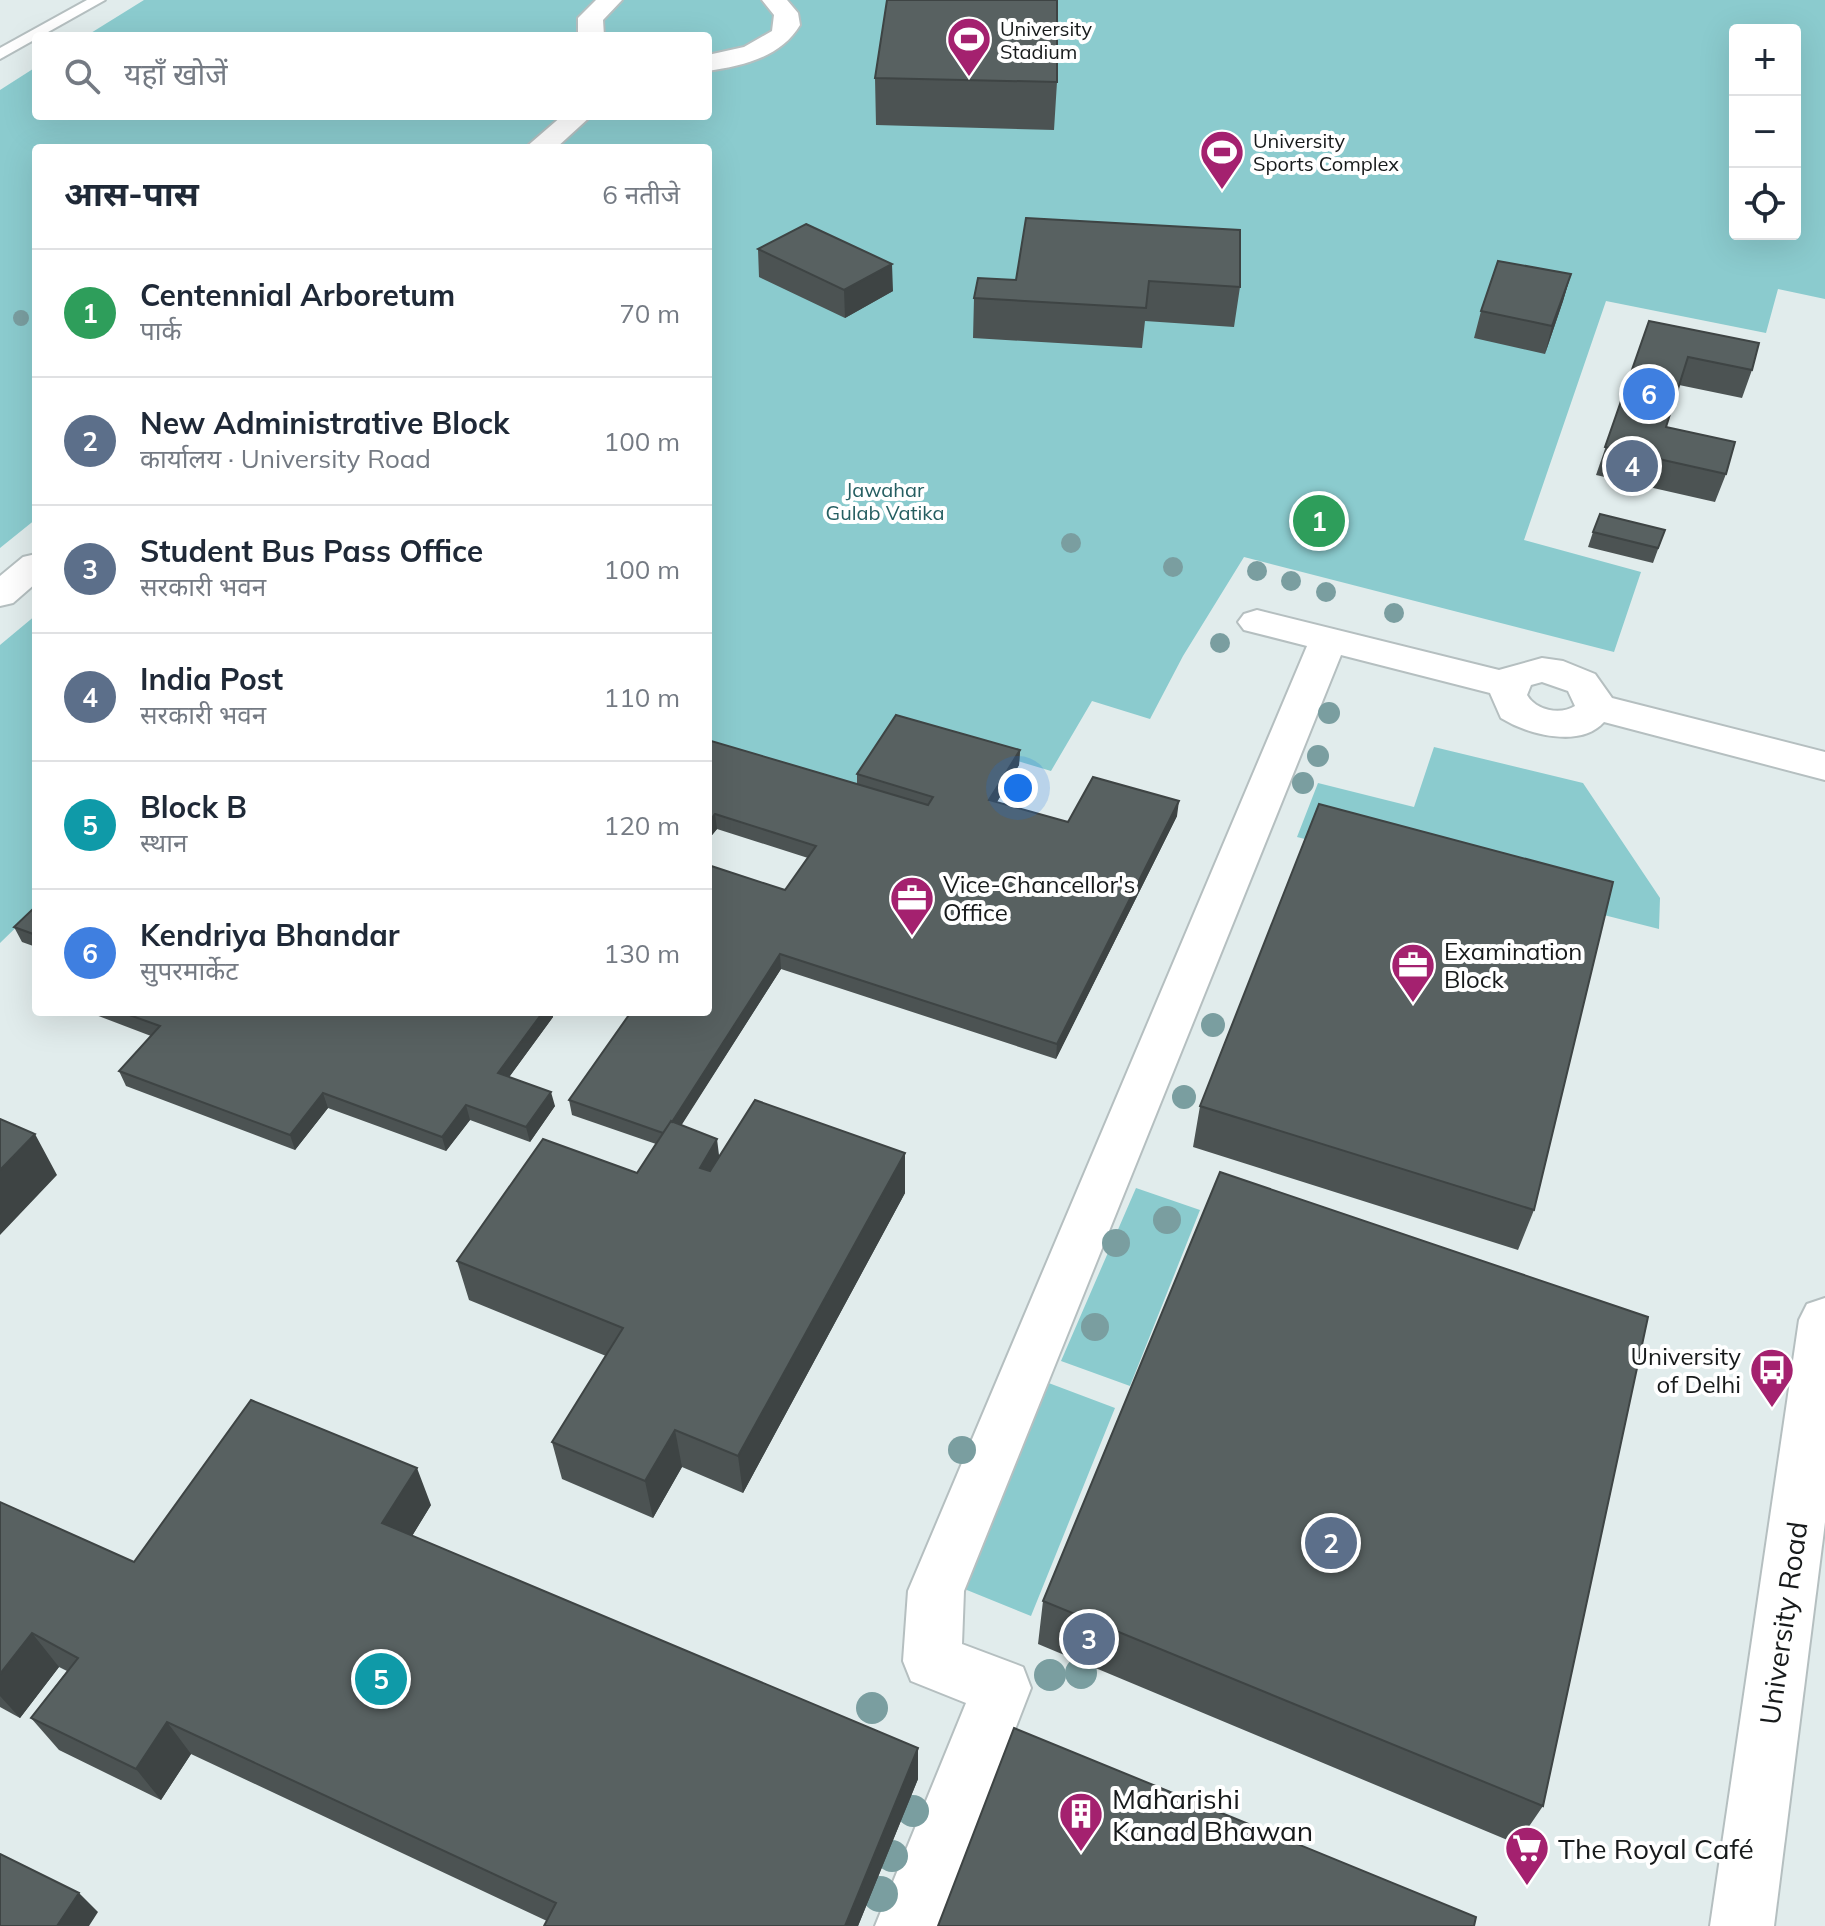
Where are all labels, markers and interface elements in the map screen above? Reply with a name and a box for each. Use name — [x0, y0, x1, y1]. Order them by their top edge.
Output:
sports icon: University Stadium — [945, 15, 993, 78]
place label: University Stadium — [1000, 16, 1092, 64]
map controls — [1729, 24, 1801, 240]
button: + — [1729, 24, 1801, 96]
search box — [32, 32, 712, 120]
icon: search — [60, 54, 104, 98]
text: यहाँ खोजें — [124, 55, 228, 93]
button: − — [1729, 96, 1801, 168]
sports icon: University Sports Complex — [1198, 128, 1246, 191]
place label: University Sports Complex — [1253, 128, 1399, 176]
button: locate — [1729, 168, 1801, 240]
text: आस-पास — [64, 172, 199, 215]
text: 6 नतीजे — [602, 178, 680, 211]
text: Centennial Arboretum — [140, 276, 455, 314]
text: 1 — [82, 297, 98, 330]
text: 70 m — [619, 297, 680, 330]
text: पार्क — [140, 314, 181, 347]
pin: 6 — [1623, 364, 1675, 424]
text: New Administrative Block — [140, 404, 510, 442]
text: 2 — [82, 425, 98, 458]
text: 100 m — [604, 425, 680, 458]
pin: 4 — [1606, 436, 1658, 496]
text: कार्यालय · University Road — [140, 442, 431, 475]
park label: Jawahar Gulab Vatika — [826, 477, 944, 525]
pin: 1 — [1293, 491, 1345, 551]
text: Student Bus Pass Office — [140, 532, 483, 570]
text: 3 — [82, 553, 98, 586]
text: 100 m — [604, 553, 680, 586]
text: सरकारी भवन — [140, 570, 266, 603]
text: India Post — [140, 660, 283, 698]
text: 4 — [82, 681, 98, 714]
text: 110 m — [604, 681, 680, 714]
text: सरकारी भवन — [140, 698, 266, 731]
your location — [998, 768, 1038, 808]
text: Block B — [140, 788, 247, 826]
text: 5 — [82, 809, 98, 842]
text: 120 m — [604, 809, 680, 842]
text: स्थान — [140, 826, 187, 859]
place label: Vice-Chancellor's Office — [943, 869, 1135, 927]
office icon: Vice-Chancellor's Office — [888, 874, 936, 937]
text: Kendriya Bhandar — [140, 916, 400, 954]
place label: Examination Block — [1444, 936, 1582, 994]
text: 6 — [82, 937, 98, 970]
text: 130 m — [604, 937, 680, 970]
office icon: Examination Block — [1389, 941, 1437, 1004]
text: सुपरमार्केट — [140, 954, 238, 987]
place label: University of Delhi — [1631, 1341, 1741, 1399]
bus stop icon: University of Delhi — [1748, 1346, 1796, 1409]
pin: 2 — [1305, 1513, 1357, 1573]
street label: University Road — [1751, 1519, 1815, 1727]
pin: 3 — [1063, 1609, 1115, 1669]
pin: 5 — [355, 1649, 407, 1709]
place label: Maharishi Kanad Bhawan — [1112, 1781, 1313, 1848]
building icon: Maharishi Kanad Bhawan — [1057, 1790, 1105, 1853]
supermarket icon: The Royal Café — [1503, 1824, 1551, 1887]
place label: The Royal Café — [1558, 1831, 1754, 1866]

